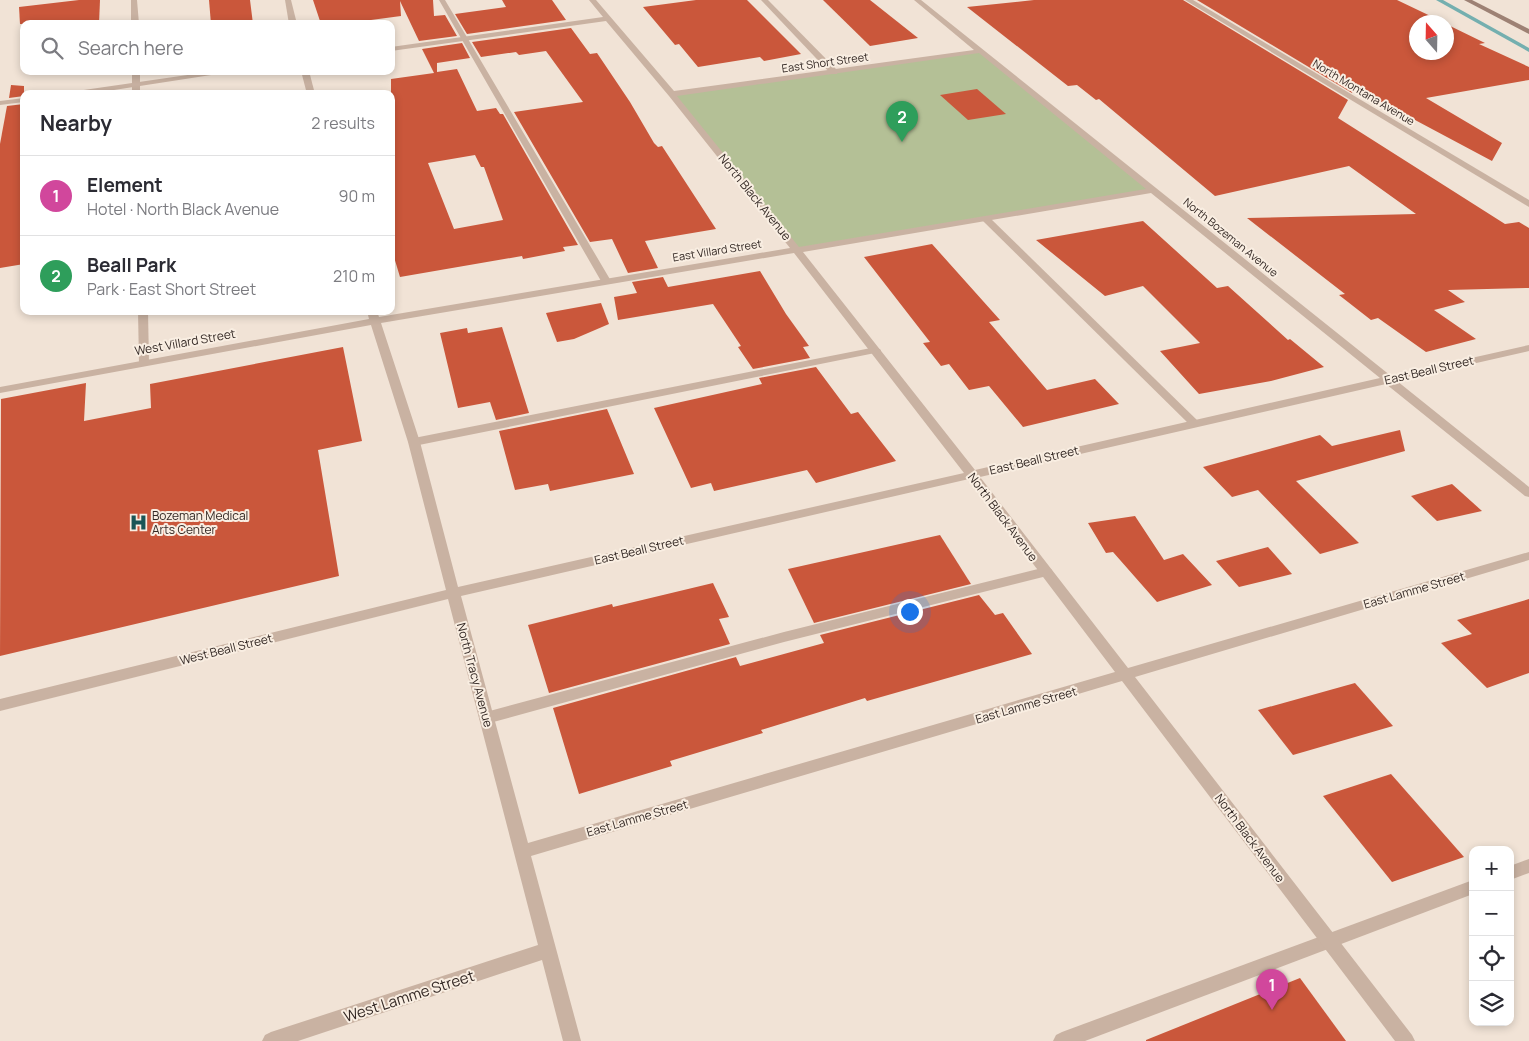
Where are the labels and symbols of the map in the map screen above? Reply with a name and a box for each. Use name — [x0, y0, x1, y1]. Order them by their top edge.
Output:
north arrow — [1409, 15, 1454, 60]
street label: East Short Street — [781, 48, 869, 76]
street label: North Montana Avenue — [1310, 56, 1418, 129]
pin: 2 — [886, 101, 918, 142]
street label: North Black Avenue — [715, 150, 795, 244]
street label: North Bozeman Avenue — [1181, 194, 1282, 280]
street label: East Villard Street — [671, 236, 763, 264]
street label: West Villard Street — [133, 325, 237, 359]
street label: East Beall Street — [1383, 351, 1476, 389]
street label: East Beall Street — [988, 441, 1081, 479]
street label: North Black Avenue — [964, 469, 1042, 565]
place label: Bozeman Medical Arts Center — [152, 507, 248, 538]
hospital icon: Bozeman Medical Arts Center — [128, 512, 148, 532]
street label: East Beall Street — [593, 531, 686, 569]
street label: East Lamme Street — [1361, 567, 1467, 613]
your location — [897, 599, 923, 625]
street label: North Tracy Avenue — [453, 621, 497, 729]
street label: West Beall Street — [178, 629, 274, 669]
street label: East Lamme Street — [973, 682, 1079, 728]
street label: North Black Avenue — [1211, 790, 1289, 886]
street label: East Lamme Street — [584, 795, 690, 841]
street label: West Lamme Street — [341, 965, 477, 1027]
pin: 1 — [1256, 969, 1288, 1010]

